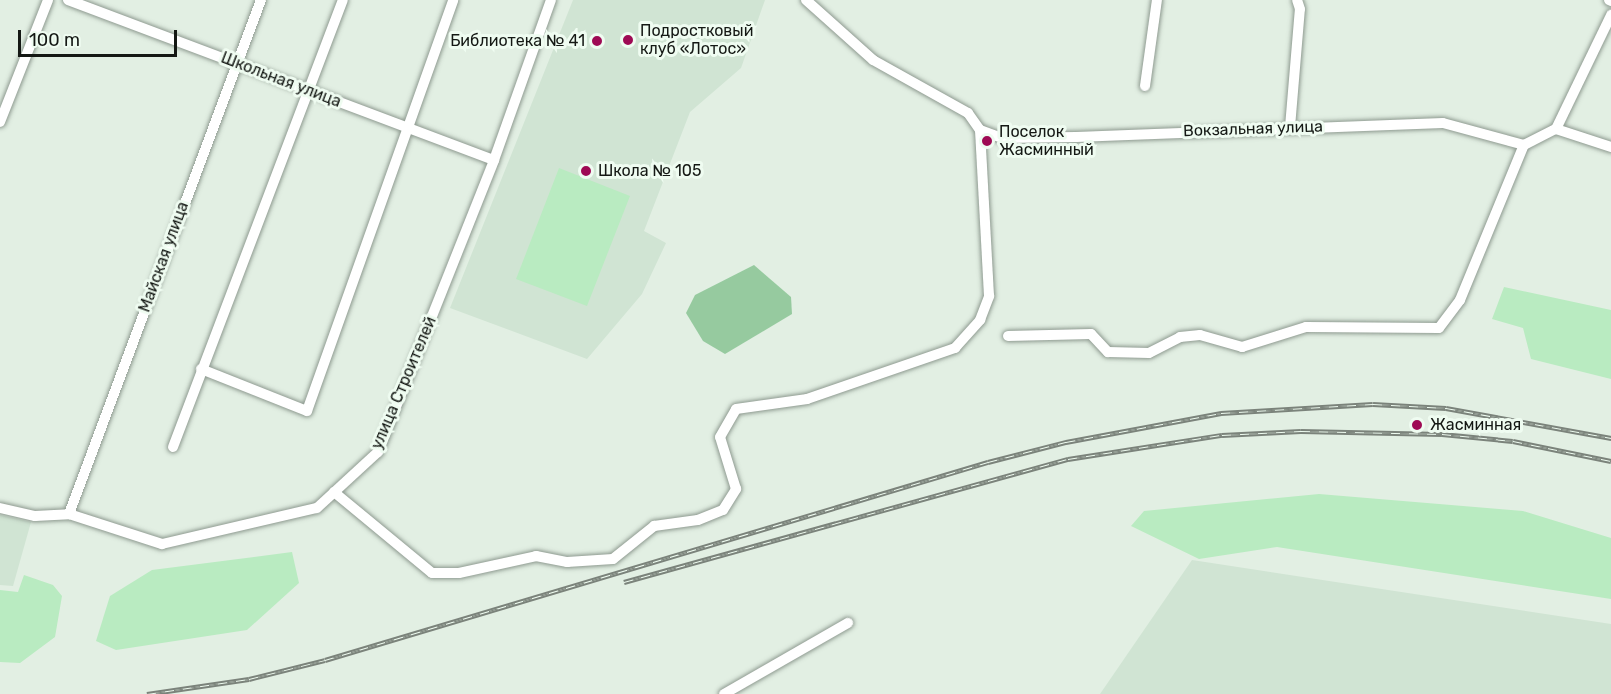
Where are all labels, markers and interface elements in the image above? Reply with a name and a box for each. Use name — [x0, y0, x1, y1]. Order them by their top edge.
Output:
scale bar — [21, 18, 180, 56]
place label: Подростковый клуб «Лотос» — [640, 21, 753, 59]
text: 100 m — [29, 29, 80, 51]
place label: Библиотека № 41 — [450, 31, 585, 51]
marker: Подростковый клуб «Лотос» — [621, 33, 635, 47]
marker: Библиотека № 41 — [590, 34, 604, 48]
street label: Школьная улица — [218, 48, 344, 112]
street label: Вокзальная улица — [1183, 117, 1323, 141]
place label: Поселок Жасминный — [999, 122, 1094, 160]
marker: Поселок Жасминный — [980, 134, 994, 148]
place label: Школа № 105 — [598, 161, 702, 181]
marker: Школа № 105 — [579, 164, 593, 178]
street label: Майская улица — [135, 199, 193, 315]
street label: улица Строителей — [367, 314, 441, 452]
place label: Жасминная — [1430, 415, 1521, 435]
marker: Жасминная — [1408, 416, 1426, 434]

